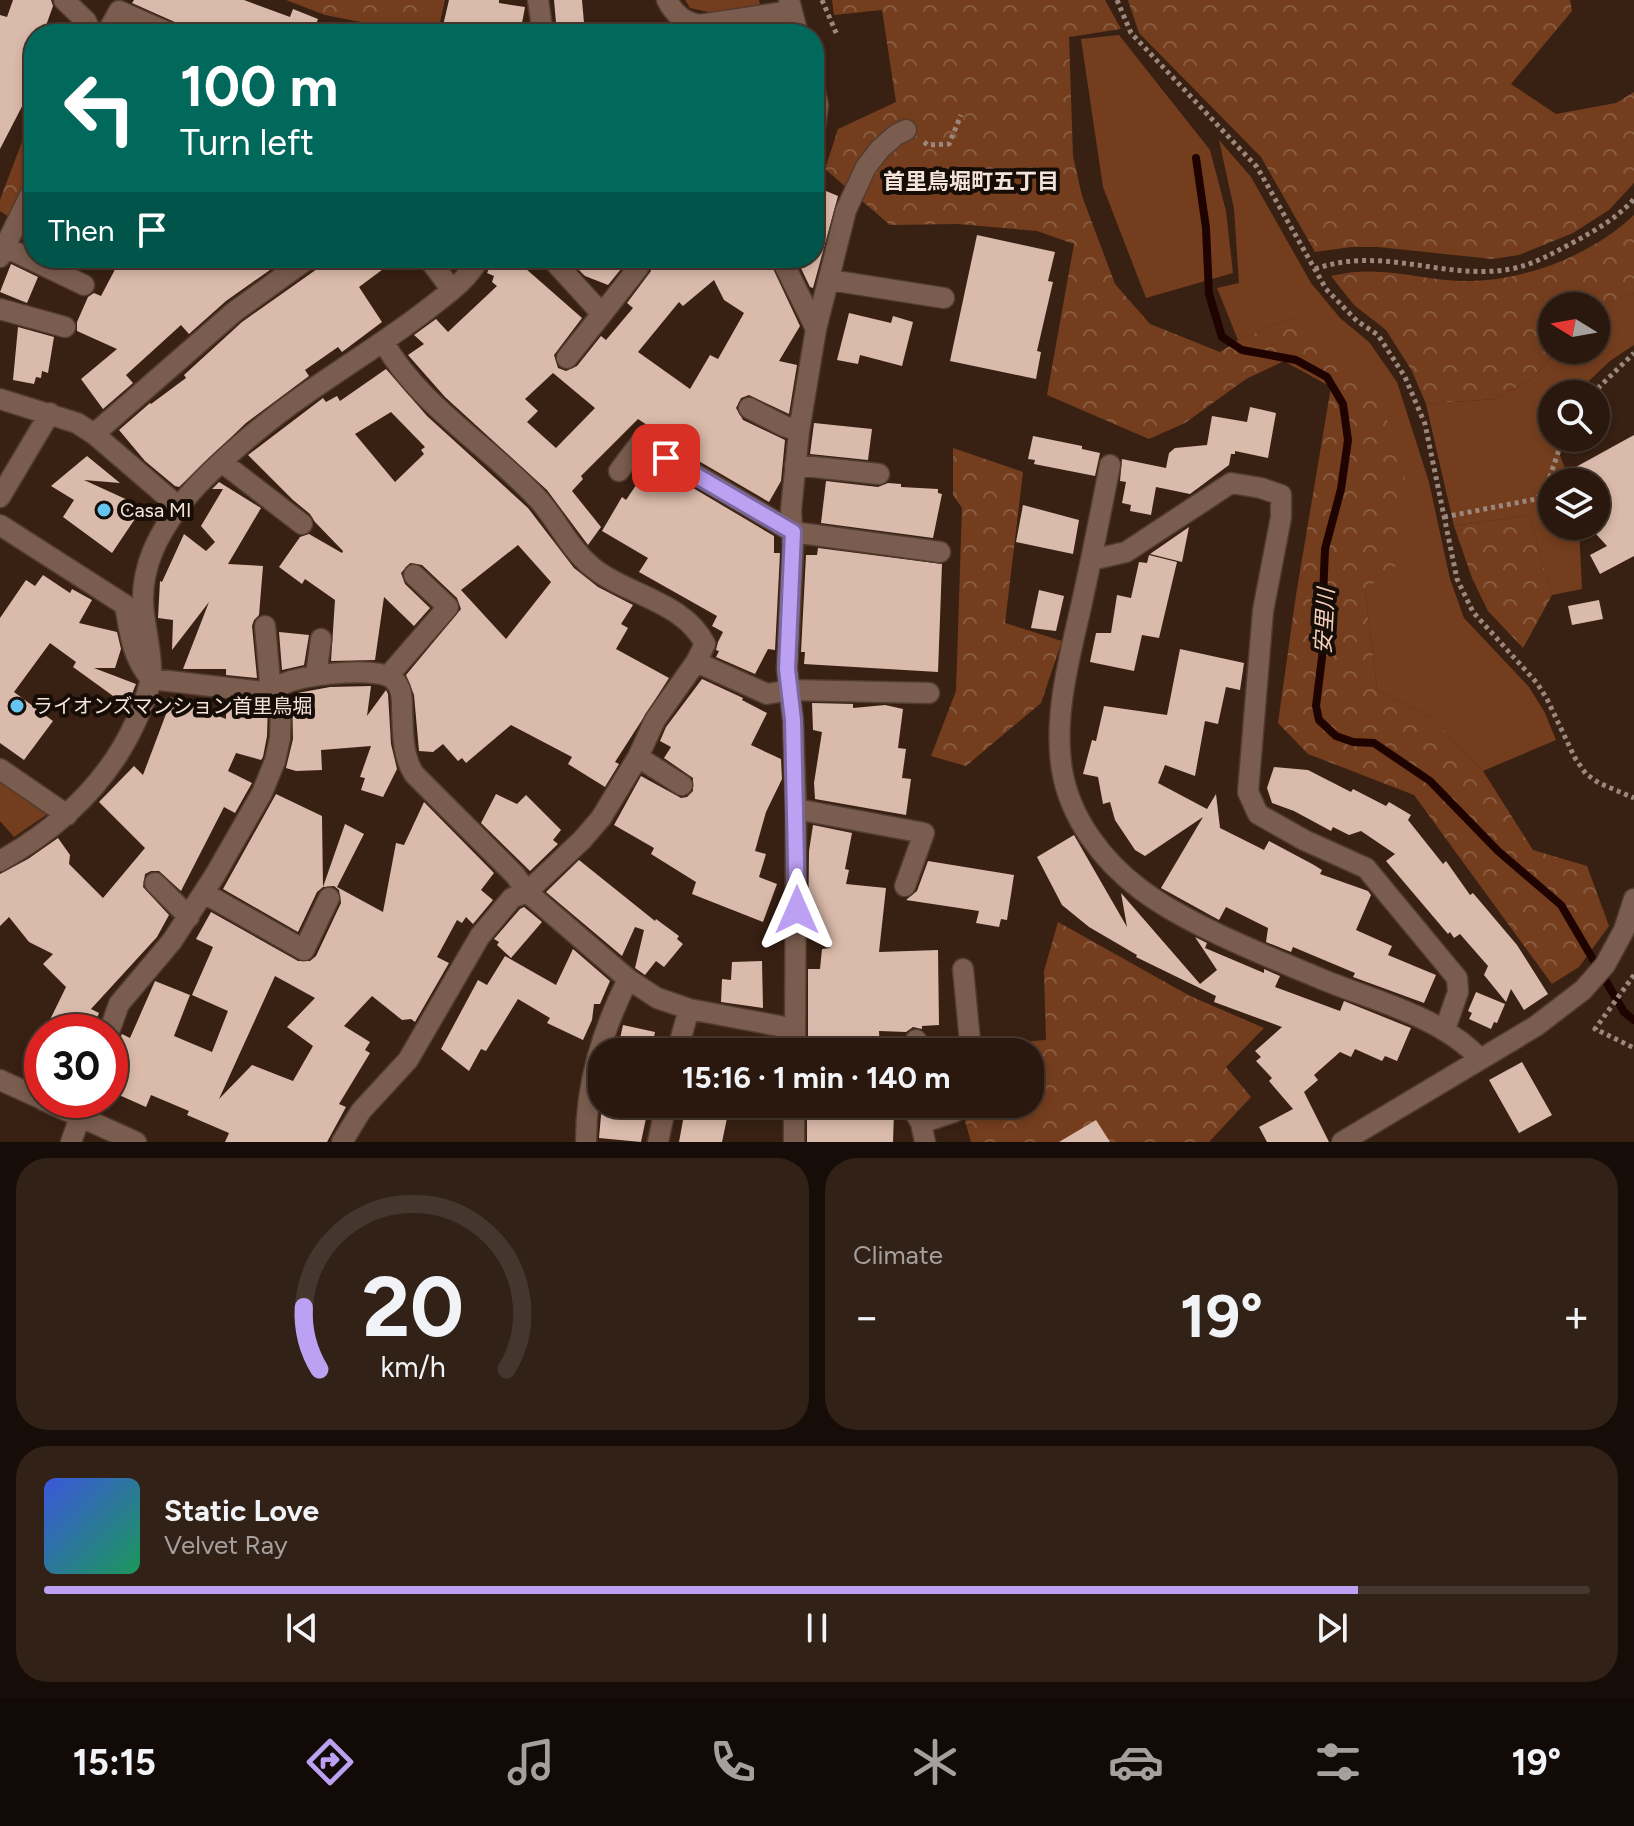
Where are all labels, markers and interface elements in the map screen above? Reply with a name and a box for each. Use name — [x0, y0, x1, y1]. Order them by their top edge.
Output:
text: 100 m — [180, 53, 338, 120]
icon: left — [48, 56, 152, 160]
text: Turn left — [180, 121, 314, 164]
district label: 首里鳥堀町五丁目 — [883, 168, 1059, 195]
icon: arrive — [130, 208, 174, 252]
text: Then — [48, 212, 114, 249]
north arrow — [1538, 292, 1610, 364]
map controls — [1538, 292, 1610, 540]
button: search — [1538, 380, 1610, 452]
pin — [632, 424, 700, 492]
icon: arrive — [644, 436, 688, 480]
button: layers — [1538, 468, 1610, 540]
place label: Casa MI — [120, 498, 191, 522]
marker: Casa MI — [95, 501, 113, 519]
water label: 安里川 — [1309, 585, 1340, 655]
place label: ライオンズマンション首里鳥堀 — [33, 694, 313, 718]
marker: ライオンズマンション首里鳥堀 — [8, 697, 26, 715]
position arrow — [755, 868, 839, 952]
speed limit sign: 30 — [24, 1014, 128, 1118]
text: 15:16 · 1 min · 140 m — [682, 1059, 950, 1096]
text: Climate — [853, 1239, 943, 1271]
text: 20 — [361, 1257, 464, 1357]
text: 19° — [1180, 1280, 1263, 1352]
text: − — [853, 1290, 880, 1343]
text: + — [1563, 1290, 1590, 1343]
text: km/h — [380, 1350, 445, 1384]
text: Static Love — [164, 1492, 319, 1529]
text: Velvet Ray — [164, 1529, 288, 1561]
icon: previous — [280, 1606, 324, 1650]
icon: pause — [795, 1606, 839, 1650]
icon: next — [1310, 1606, 1354, 1650]
icon: directions — [302, 1734, 358, 1790]
icon: music — [503, 1734, 559, 1790]
icon: phone — [705, 1734, 761, 1790]
icon: climate — [907, 1734, 963, 1790]
icon: car — [1108, 1734, 1164, 1790]
icon: filters — [1310, 1734, 1366, 1790]
text: 15:15 — [73, 1741, 156, 1784]
text: 19° — [1511, 1741, 1561, 1784]

